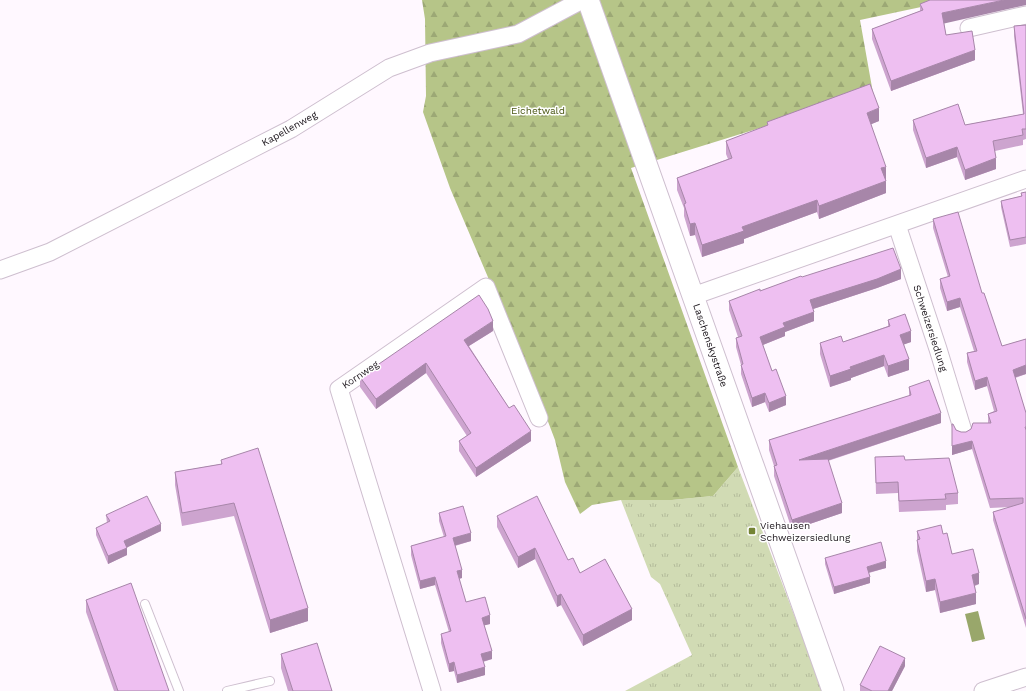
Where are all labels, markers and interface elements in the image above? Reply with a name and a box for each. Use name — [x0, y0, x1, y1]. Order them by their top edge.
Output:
park label: Eichetwald — [511, 105, 565, 116]
street label: Kapellenweg — [260, 108, 319, 148]
street label: Schweizersiedlung — [911, 283, 950, 373]
street label: Laschenskystraße — [691, 302, 730, 389]
street label: Kornweg — [340, 358, 381, 391]
place label: Viehausen Schweizersiedlung — [760, 520, 851, 543]
marker: Viehausen Schweizersiedlung — [747, 526, 757, 536]

